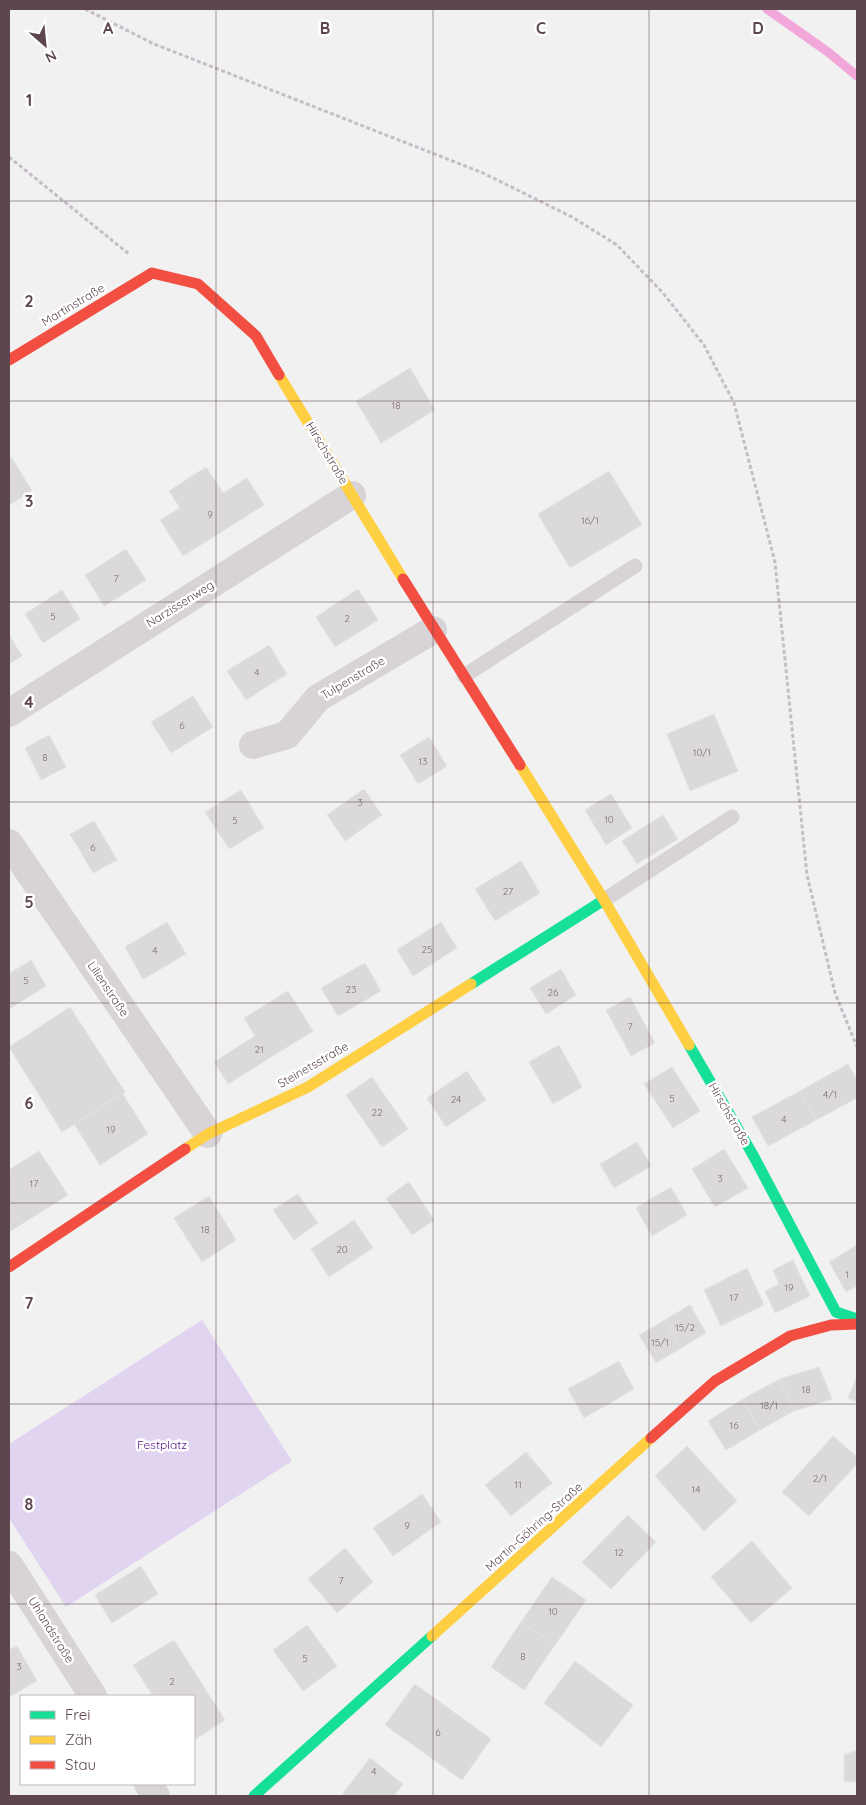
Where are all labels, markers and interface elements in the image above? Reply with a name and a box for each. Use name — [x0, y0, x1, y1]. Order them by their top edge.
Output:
text: A — [103, 18, 114, 38]
text: B — [320, 18, 330, 38]
text: C — [536, 18, 546, 38]
text: D — [752, 18, 764, 38]
north arrow — [20, 20, 70, 70]
text: N — [42, 46, 60, 67]
text: 1 — [26, 90, 32, 110]
street label: Martinstraße — [38, 280, 107, 329]
text: 2 — [24, 291, 34, 311]
house number: 18 — [391, 399, 401, 412]
street label: Hirschstraße — [303, 419, 352, 487]
text: 3 — [25, 491, 33, 511]
house number: 9 — [207, 508, 213, 521]
house number: 16/1 — [581, 514, 599, 527]
house number: 7 — [113, 572, 119, 585]
street label: Narzissenweg — [143, 577, 216, 630]
house number: 5 — [50, 610, 56, 623]
house number: 2 — [344, 612, 350, 625]
street label: Tulpenstraße — [318, 653, 388, 703]
house number: 4 — [254, 666, 260, 679]
text: 4 — [24, 692, 34, 712]
house number: 6 — [179, 719, 185, 732]
house number: 10/1 — [693, 746, 711, 759]
house number: 8 — [42, 751, 48, 764]
house number: 13 — [419, 755, 427, 768]
house number: 3 — [357, 796, 363, 809]
house number: 10 — [604, 813, 614, 826]
house number: 5 — [232, 814, 238, 827]
house number: 6 — [90, 841, 96, 854]
house number: 27 — [503, 885, 513, 898]
text: 5 — [24, 892, 34, 912]
house number: 25 — [422, 943, 433, 956]
house number: 4 — [152, 944, 158, 957]
street label: Lilienstraße — [84, 958, 133, 1019]
house number: 5 — [23, 974, 29, 987]
house number: 23 — [346, 983, 356, 996]
house number: 26 — [548, 986, 559, 999]
house number: 7 — [627, 1020, 633, 1033]
street label: Steinetsstraße — [275, 1038, 351, 1091]
house number: 21 — [254, 1043, 264, 1056]
street label: Hirschstraße — [705, 1080, 754, 1148]
house number: 4/1 — [823, 1088, 837, 1101]
house number: 5 — [669, 1092, 675, 1105]
text: 6 — [25, 1093, 34, 1113]
house number: 24 — [451, 1093, 461, 1106]
house number: 22 — [371, 1106, 383, 1119]
house number: 4 — [781, 1113, 787, 1126]
house number: 19 — [106, 1123, 116, 1136]
house number: 3 — [717, 1172, 723, 1185]
house number: 17 — [30, 1177, 38, 1190]
house number: 18 — [200, 1223, 210, 1236]
house number: 20 — [336, 1243, 348, 1256]
house number: 1 — [845, 1268, 849, 1281]
house number: 19 — [784, 1281, 794, 1294]
house number: 17 — [730, 1291, 738, 1304]
text: 7 — [25, 1293, 34, 1313]
house number: 15/2 — [675, 1321, 695, 1334]
house number: 15/1 — [651, 1336, 669, 1349]
house number: 18 — [801, 1383, 811, 1396]
house number: 18/1 — [760, 1399, 778, 1412]
house number: 16 — [729, 1419, 739, 1432]
park label: Festplatz — [137, 1437, 187, 1452]
house number: 2/1 — [813, 1472, 827, 1485]
house number: 11 — [514, 1478, 522, 1491]
street label: Martin-Göhring-Straße — [482, 1479, 585, 1574]
house number: 14 — [692, 1483, 700, 1496]
text: 8 — [25, 1494, 34, 1514]
house number: 9 — [404, 1519, 410, 1532]
house number: 12 — [614, 1546, 624, 1559]
house number: 7 — [338, 1574, 344, 1587]
street label: Uhlandstraße — [25, 1594, 78, 1666]
house number: 10 — [548, 1605, 558, 1618]
house number: 8 — [520, 1650, 526, 1663]
house number: 5 — [302, 1652, 308, 1665]
house number: 3 — [16, 1660, 22, 1673]
house number: 2 — [169, 1675, 175, 1688]
legend — [20, 1695, 195, 1785]
text: Frei — [65, 1705, 91, 1724]
house number: 6 — [435, 1726, 441, 1739]
text: Zäh — [65, 1730, 92, 1749]
text: Stau — [65, 1755, 96, 1774]
house number: 4 — [371, 1765, 377, 1778]

